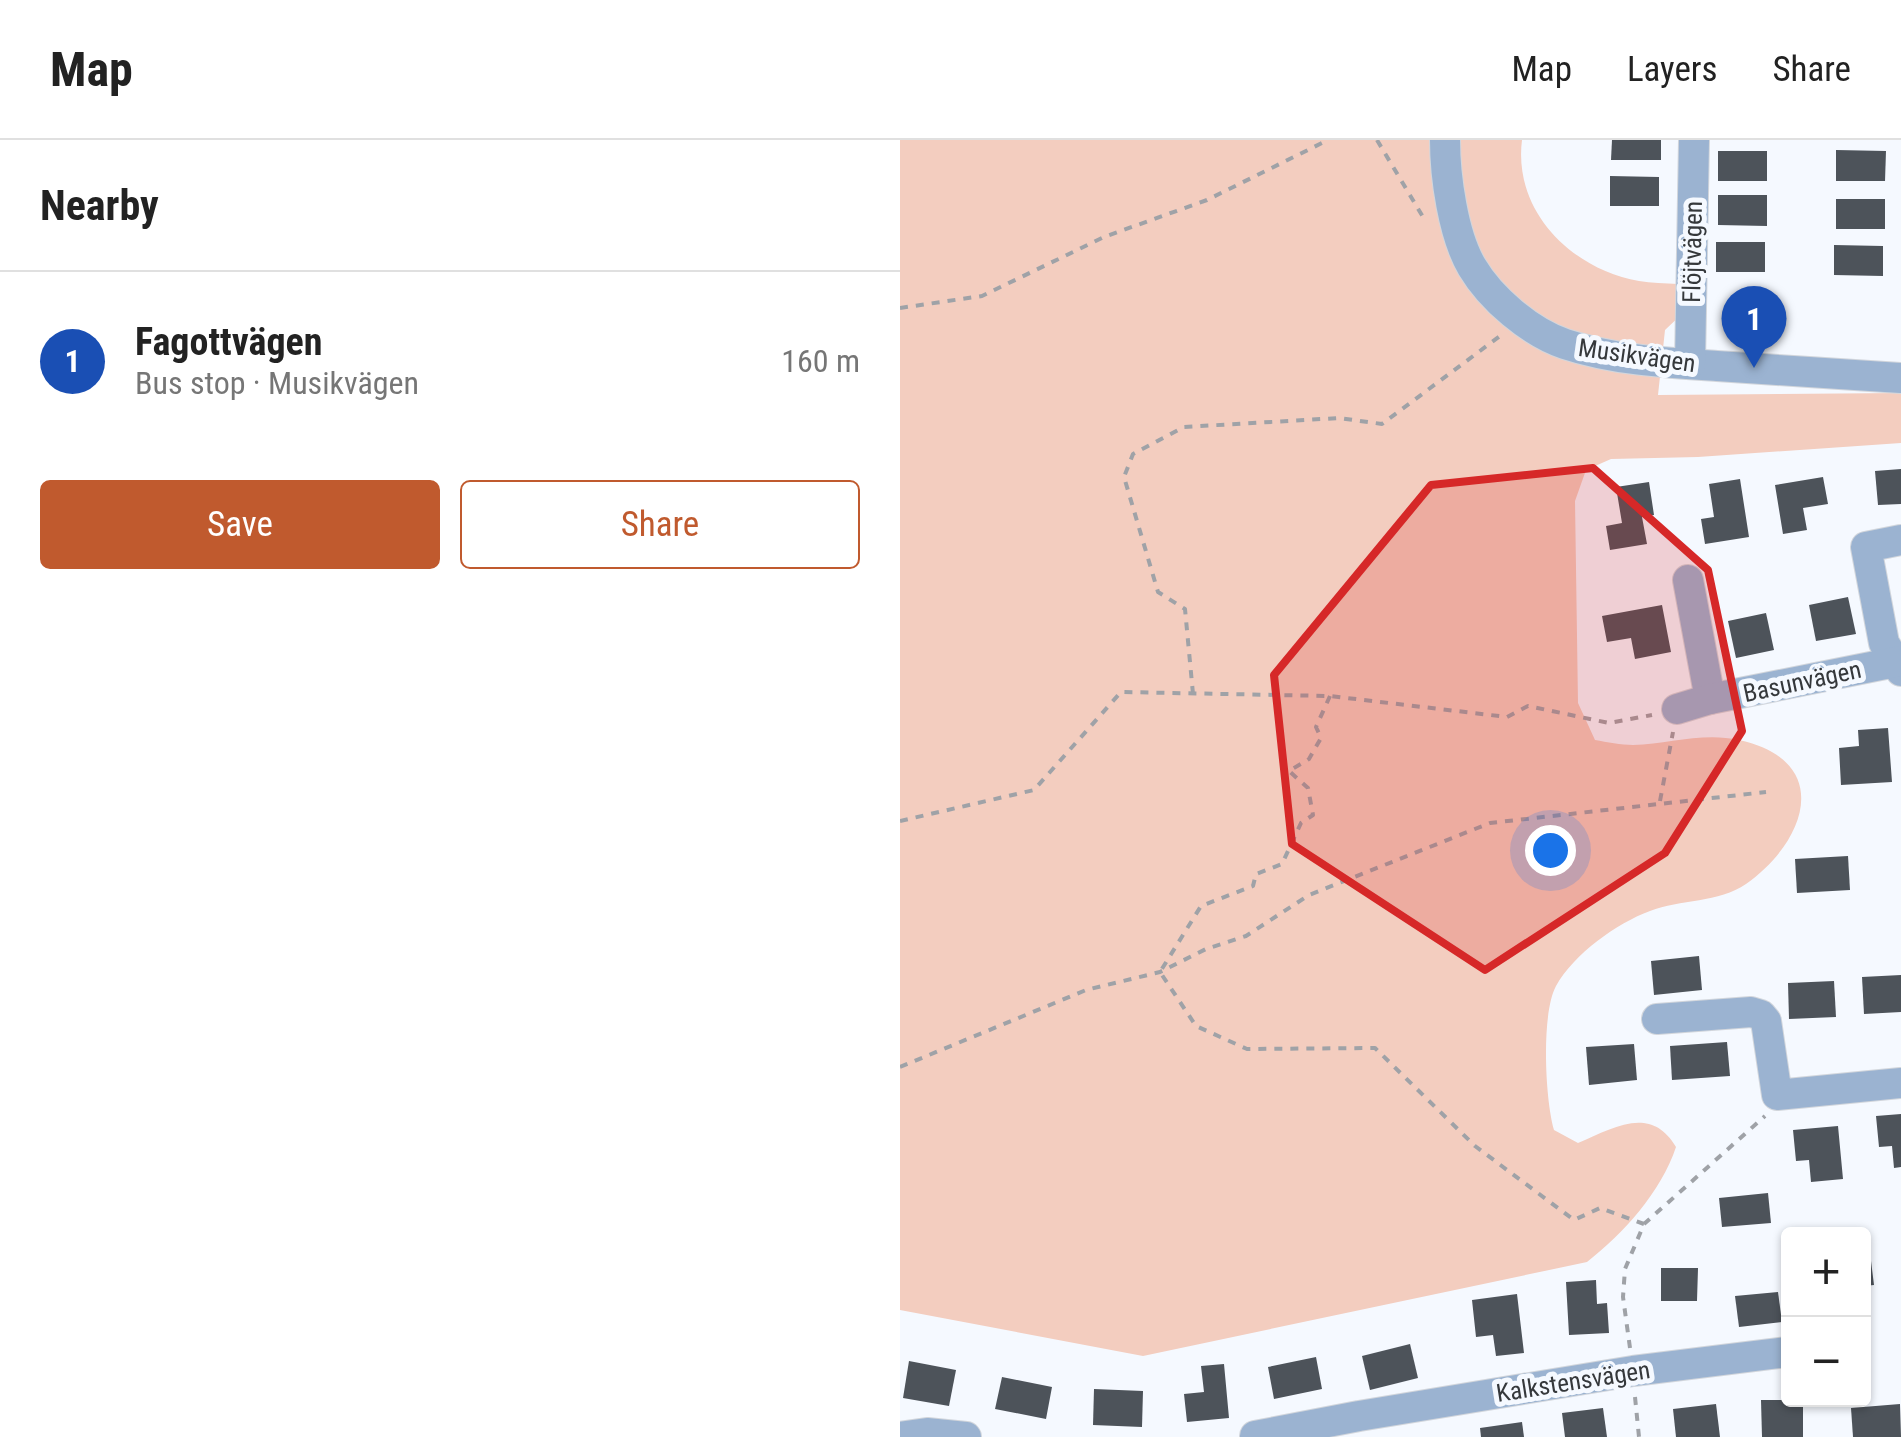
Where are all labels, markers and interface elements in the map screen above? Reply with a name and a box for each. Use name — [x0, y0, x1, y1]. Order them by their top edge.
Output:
text: Map — [50, 41, 133, 98]
text: Map — [1511, 49, 1572, 90]
text: Layers — [1627, 49, 1717, 90]
text: Share — [1772, 49, 1851, 90]
text: Nearby — [40, 181, 159, 230]
street label: Flöjtvägen — [1677, 201, 1708, 303]
pin: 1 — [1722, 286, 1786, 368]
text: Fagottvägen — [135, 320, 322, 364]
street label: Musikvägen — [1576, 333, 1697, 378]
text: 1 — [64, 342, 81, 380]
text: 160 m — [781, 342, 860, 380]
text: Bus stop · Musikvägen — [135, 364, 419, 402]
button: Save — [40, 480, 440, 569]
button: Share — [460, 480, 860, 569]
street label: Basunvägen — [1740, 655, 1864, 708]
your location — [1525, 825, 1576, 876]
map controls — [1781, 1227, 1871, 1407]
button: + — [1781, 1227, 1871, 1317]
button: − — [1781, 1317, 1871, 1407]
street label: Kalkstensvägen — [1494, 1355, 1652, 1408]

